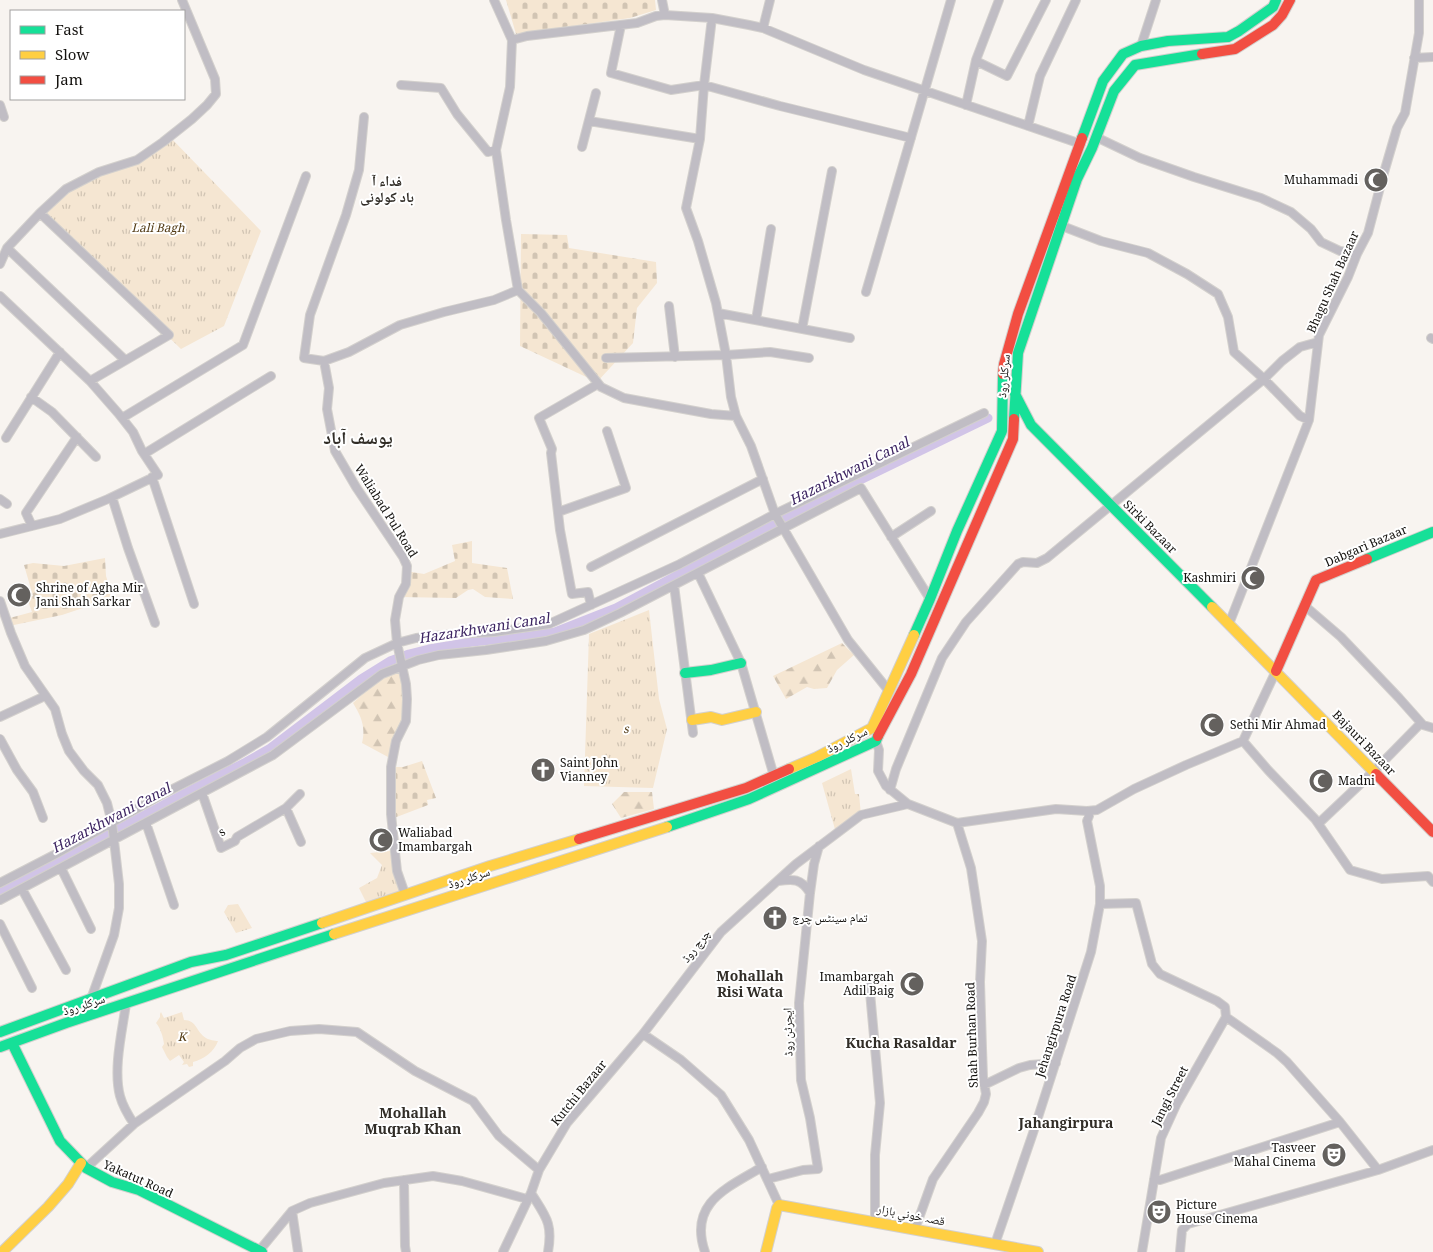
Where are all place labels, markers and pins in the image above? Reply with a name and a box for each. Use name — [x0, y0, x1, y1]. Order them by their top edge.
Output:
mosque icon: Muhammadi — [1363, 167, 1389, 193]
place label: Muhammadi — [1284, 171, 1358, 192]
mosque icon: Kashmiri — [1240, 565, 1266, 591]
place label: Kashmiri — [1183, 569, 1236, 590]
place label: Shrine of Agha Mir Jani Shah Sarkar — [35, 579, 143, 614]
mosque icon: Shrine of Agha Mir Jani Shah Sarkar — [6, 582, 32, 608]
mosque icon: Sethi Mir Ahmad — [1199, 712, 1225, 738]
place label: Sethi Mir Ahmad — [1230, 716, 1327, 737]
place label: Saint John Vianney — [560, 754, 619, 789]
church icon: Saint John Vianney — [530, 757, 556, 783]
mosque icon: Madni — [1308, 768, 1334, 794]
place label: Madni — [1338, 772, 1375, 793]
place label: Waliabad Imambargah — [398, 824, 473, 859]
mosque icon: Waliabad Imambargah — [368, 827, 394, 853]
church icon: تمام سینٹس چرچ — [762, 905, 788, 931]
place label: تمام سینٹس چرچ — [792, 909, 868, 930]
place label: Imambargah Adil Baig — [820, 968, 895, 1003]
mosque icon: Imambargah Adil Baig — [899, 971, 925, 997]
place label: Tasveer Mahal Cinema — [1234, 1139, 1316, 1174]
theatre icon: Tasveer Mahal Cinema — [1321, 1142, 1347, 1168]
place label: Picture House Cinema — [1176, 1196, 1258, 1231]
theatre icon: Picture House Cinema — [1146, 1199, 1172, 1225]

